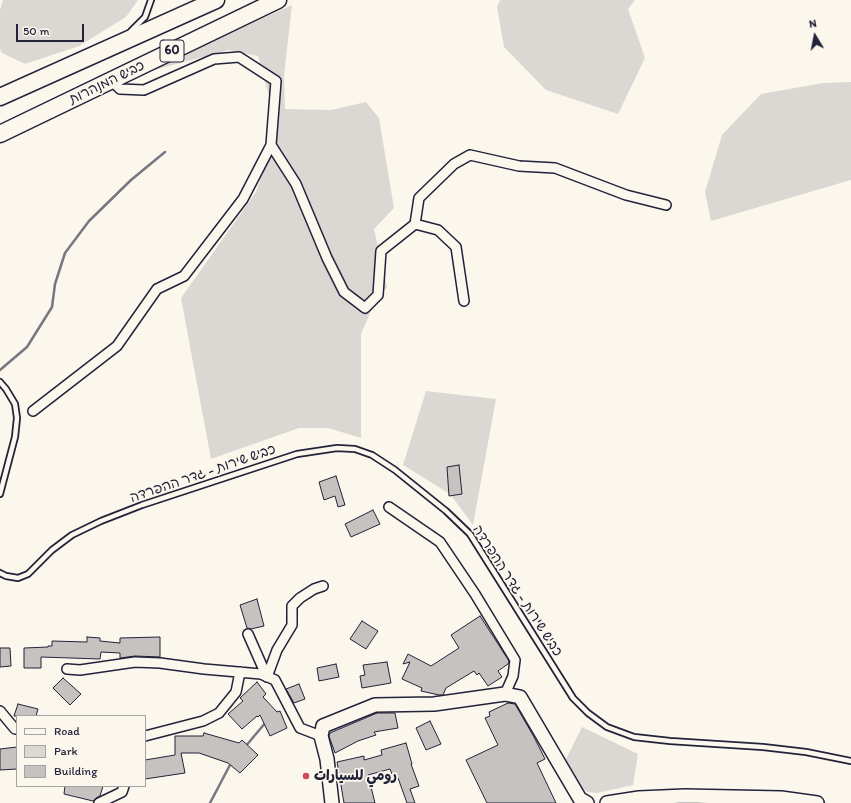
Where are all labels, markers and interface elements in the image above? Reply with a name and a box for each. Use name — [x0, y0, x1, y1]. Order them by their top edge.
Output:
scale bar — [18, 16, 86, 42]
north arrow — [795, 16, 835, 56]
text: N — [808, 17, 818, 31]
text: 50 m — [23, 24, 49, 38]
road number: 60 — [160, 40, 184, 62]
street label: כביש המנהרות — [66, 57, 148, 109]
street label: כביש שירות - גדר ההפרדה — [128, 441, 278, 507]
street label: כביש שירות - גדר ההפרדה — [468, 522, 566, 660]
legend — [16, 715, 146, 787]
text: Road — [54, 724, 80, 738]
text: Park — [54, 744, 78, 758]
text: Building — [54, 764, 97, 778]
place label: رومي للسيارات — [314, 768, 397, 784]
marker: رومي للسيارات — [301, 771, 311, 781]

